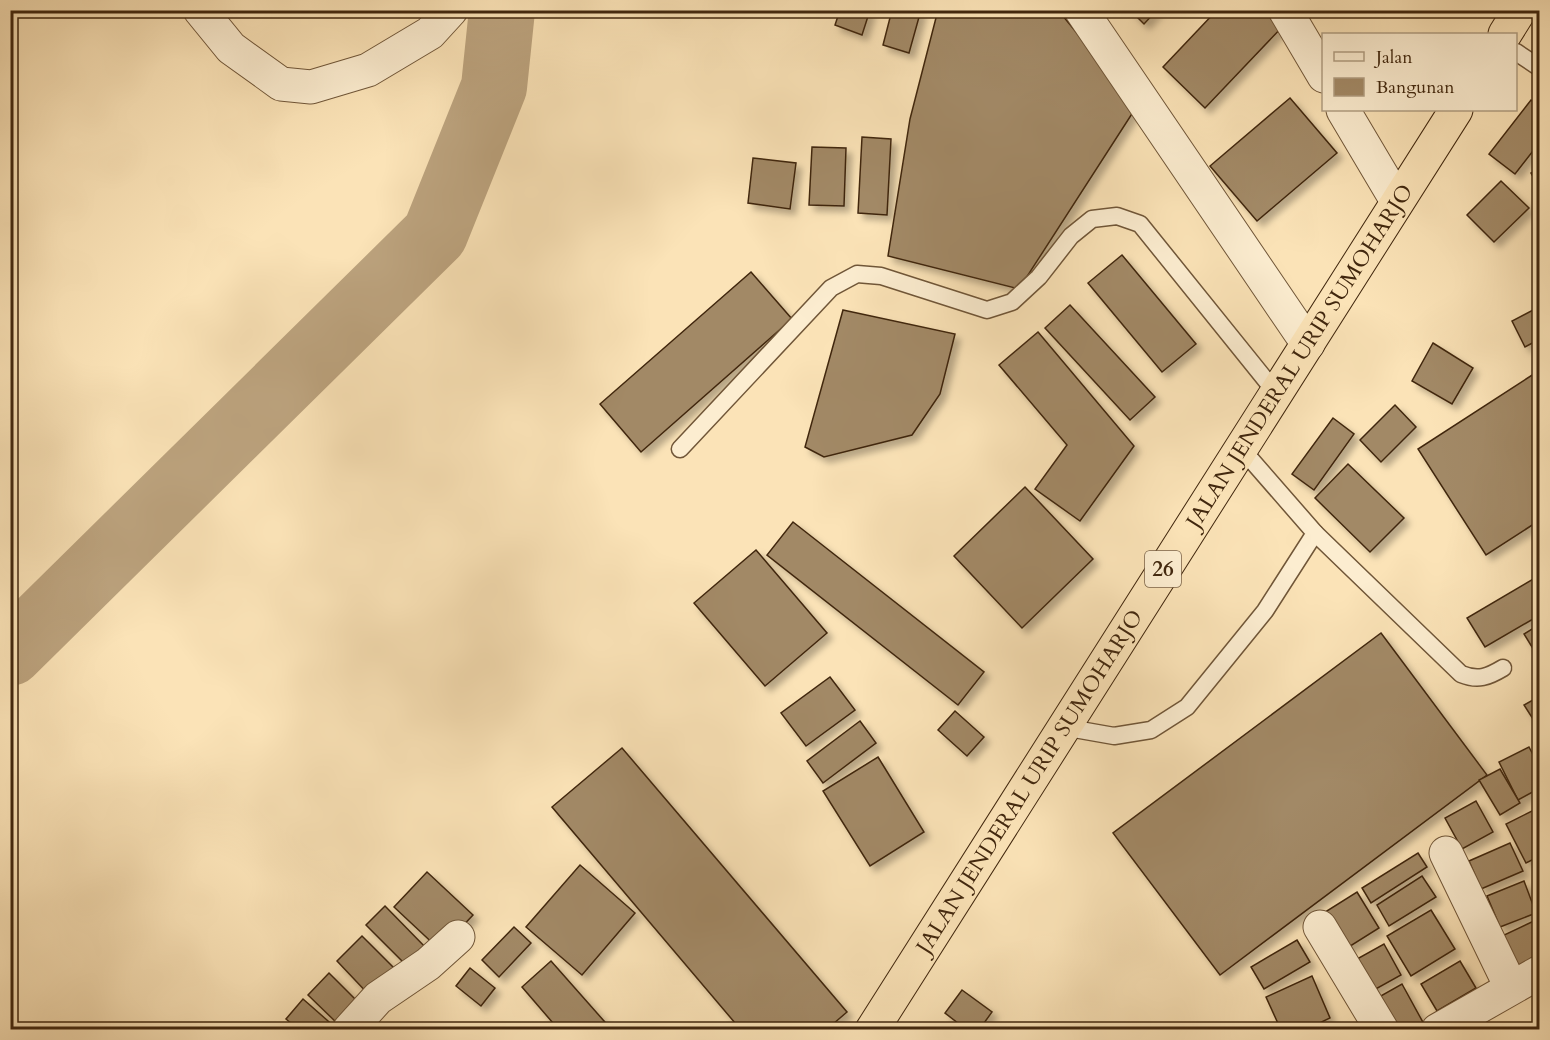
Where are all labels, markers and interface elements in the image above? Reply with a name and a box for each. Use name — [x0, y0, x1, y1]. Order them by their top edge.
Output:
legend — [1322, 33, 1517, 111]
text: Jalan — [1373, 45, 1413, 70]
text: Bangunan — [1376, 75, 1455, 100]
street label: JALAN JENDERAL URIP SUMOHARJO — [1178, 178, 1420, 537]
road number: 26 — [1145, 551, 1181, 587]
street label: JALAN JENDERAL URIP SUMOHARJO — [907, 604, 1150, 962]

